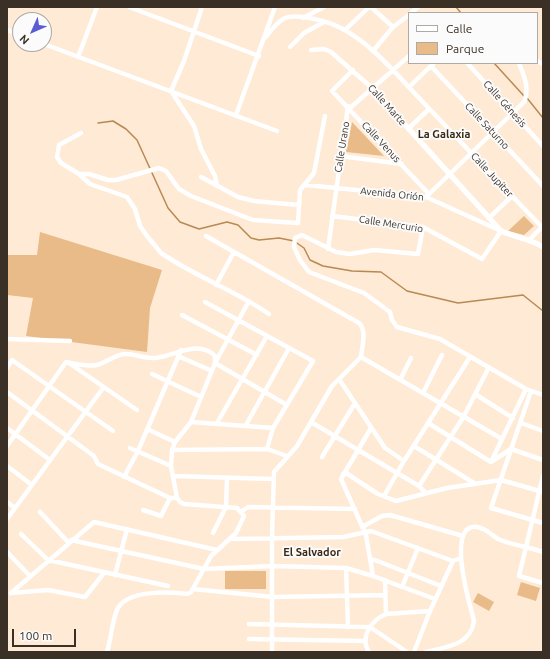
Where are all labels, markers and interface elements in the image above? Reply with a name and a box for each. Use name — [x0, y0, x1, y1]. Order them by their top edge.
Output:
north arrow — [12, 12, 52, 52]
legend — [408, 12, 538, 64]
text: Calle — [446, 22, 472, 35]
text: N — [17, 33, 31, 47]
text: Parque — [446, 42, 484, 55]
street label: Calle Génesis — [481, 78, 529, 130]
street label: Calle Marte — [365, 82, 409, 128]
street label: Calle Saturno — [462, 100, 512, 152]
street label: Calle Venus — [359, 119, 403, 165]
street label: Calle Urano — [332, 121, 352, 173]
district label: La Galaxia — [418, 127, 470, 141]
street label: Calle Jupiter — [468, 150, 516, 200]
street label: Avenida Orión — [360, 185, 424, 203]
street label: Calle Mercurio — [358, 213, 424, 235]
district label: El Salvador — [283, 545, 341, 559]
scale bar — [14, 621, 78, 647]
text: 100 m — [19, 629, 52, 642]

